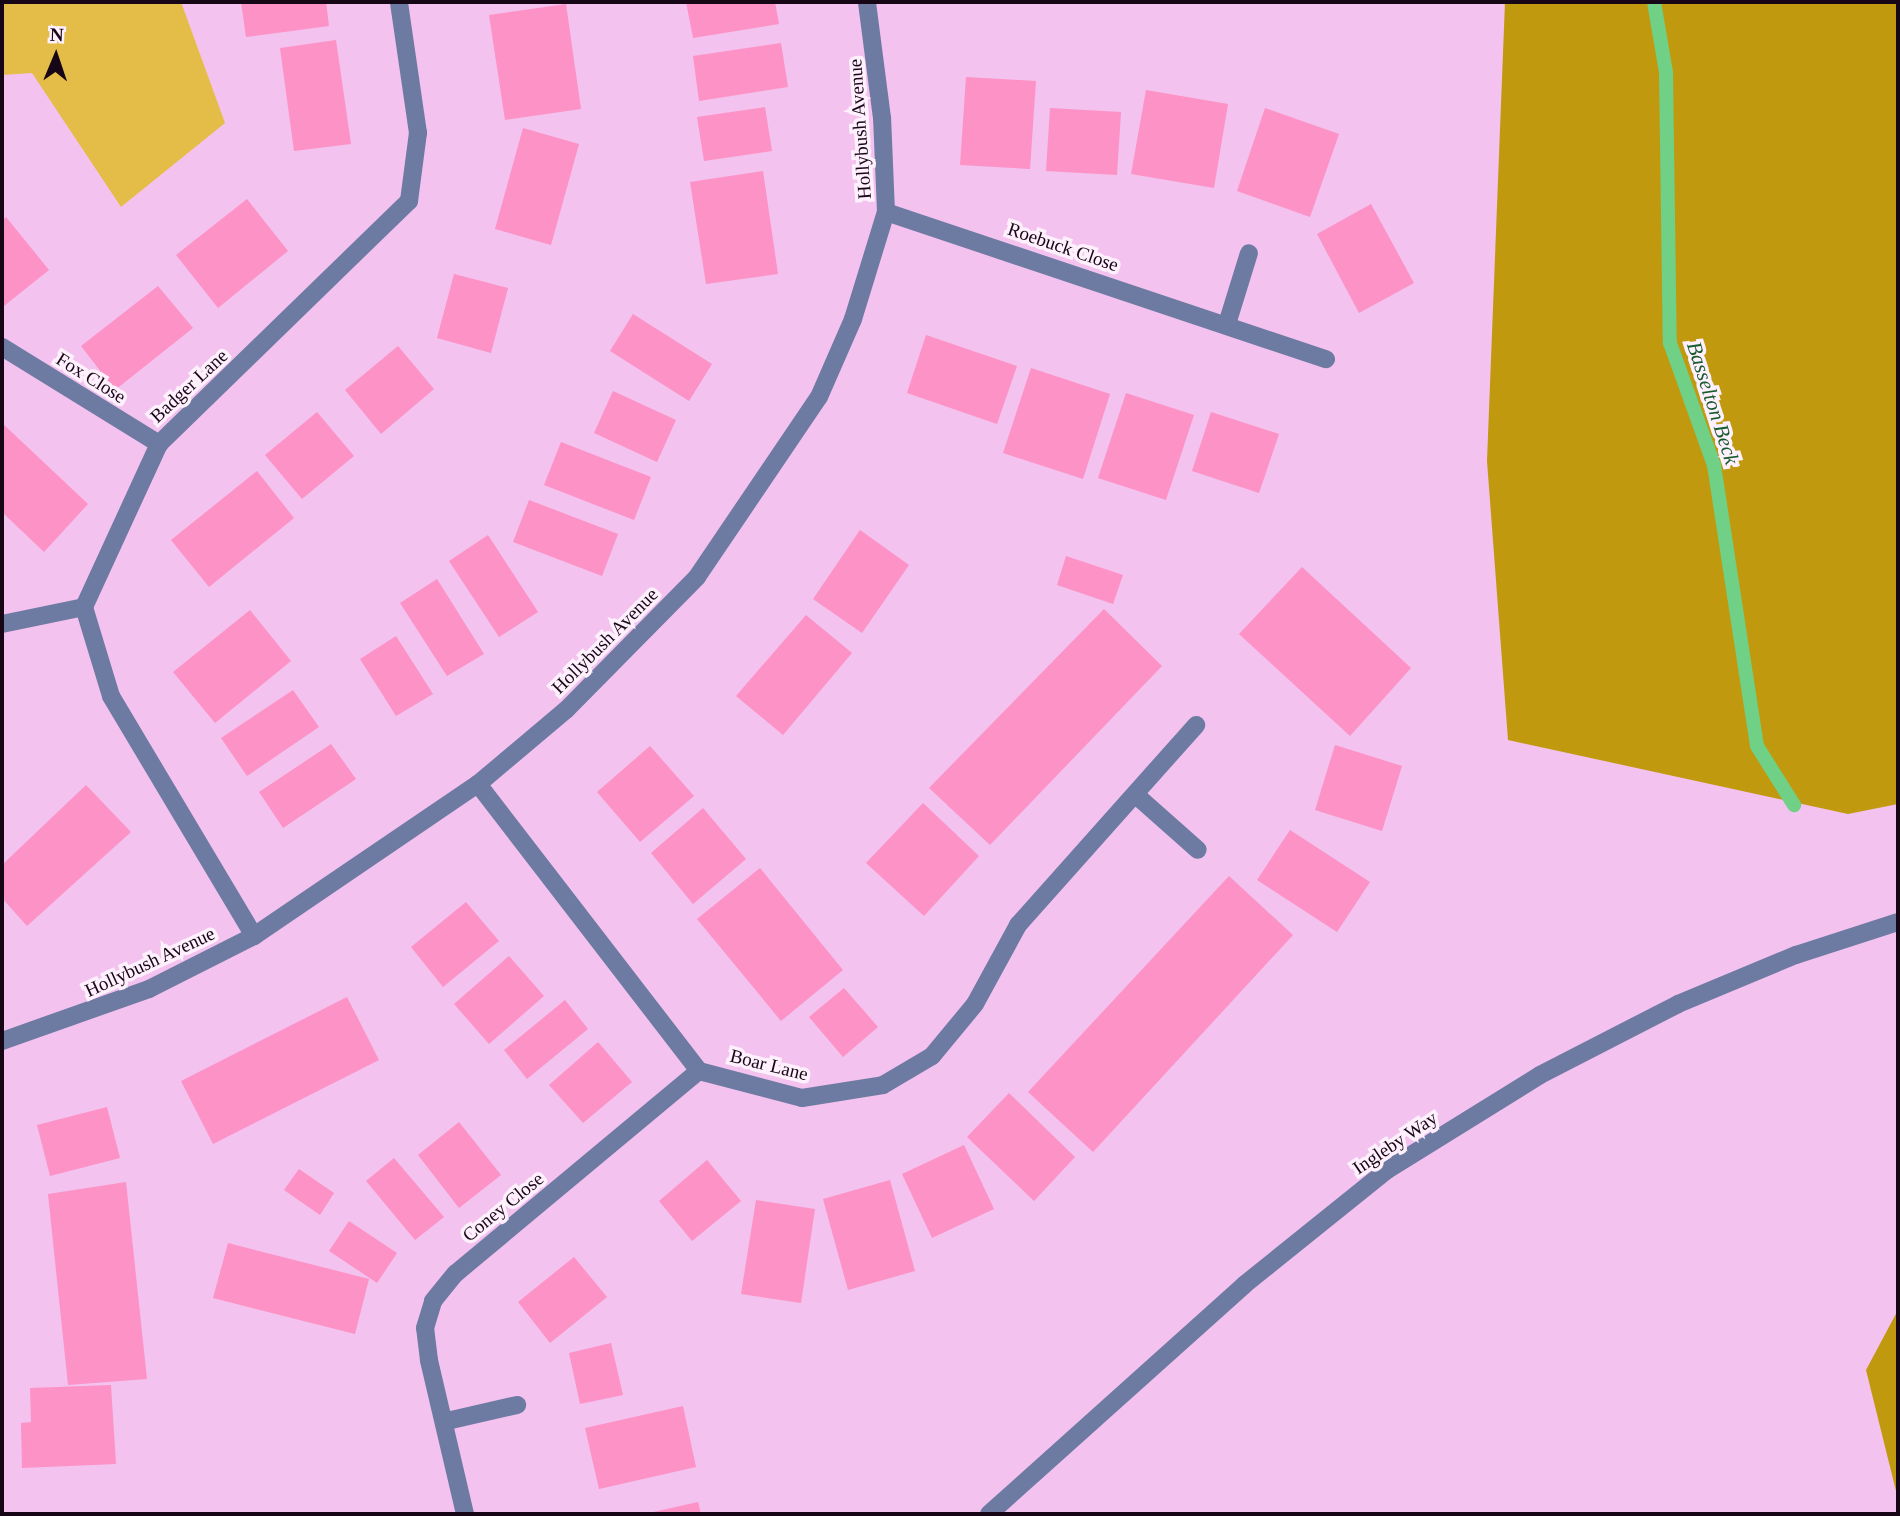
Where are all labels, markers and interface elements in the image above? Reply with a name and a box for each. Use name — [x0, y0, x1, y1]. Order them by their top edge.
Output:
north arrow — [21, 21, 91, 91]
text: N — [50, 24, 64, 45]
street label: Hollybush Avenue — [844, 58, 876, 200]
street label: Roebuck Close — [1005, 217, 1121, 277]
water label: Basselton Beck — [1681, 338, 1745, 468]
street label: Badger Lane — [146, 344, 232, 428]
street label: Fox Close — [52, 348, 130, 408]
street label: Hollybush Avenue — [547, 583, 663, 699]
street label: Hollybush Avenue — [81, 922, 219, 1002]
street label: Boar Lane — [728, 1044, 810, 1086]
street label: Ingleby Way — [1348, 1106, 1442, 1180]
street label: Coney Close — [458, 1167, 548, 1247]

